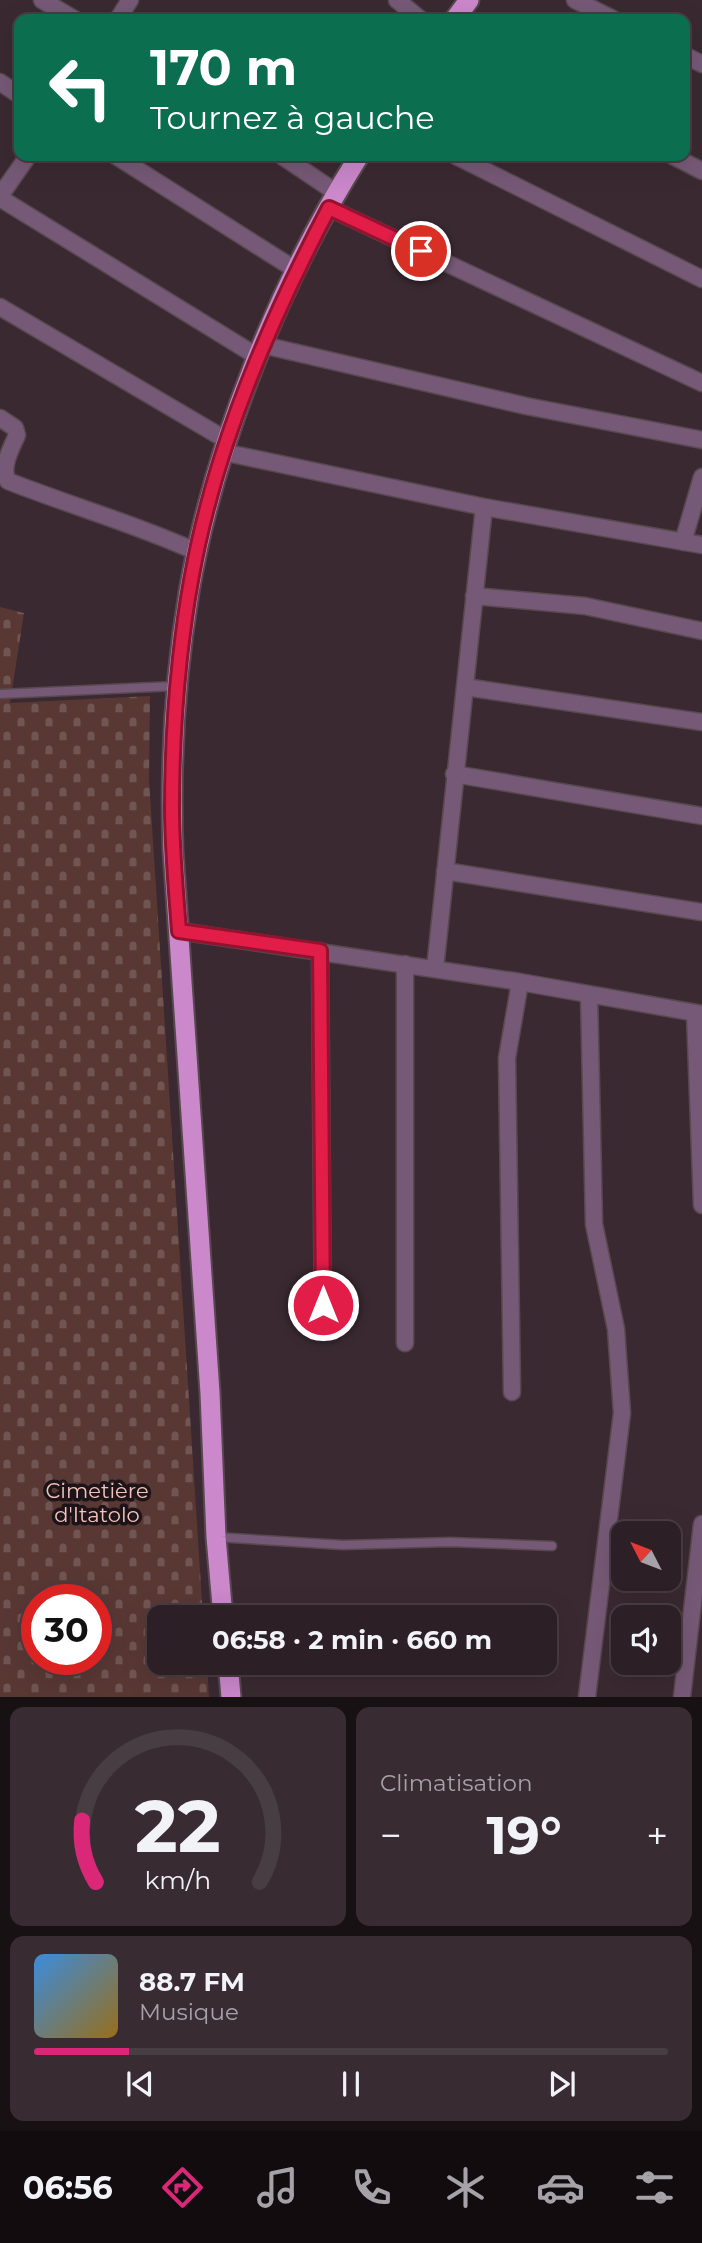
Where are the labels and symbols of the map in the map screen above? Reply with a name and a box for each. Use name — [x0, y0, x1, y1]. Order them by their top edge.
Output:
pin — [391, 221, 451, 281]
position arrow — [286, 1268, 360, 1342]
park label: Cimetière d'Itatolo — [45, 1478, 149, 1527]
north arrow — [611, 1521, 681, 1591]
speed limit sign: 30 — [21, 1584, 112, 1675]

